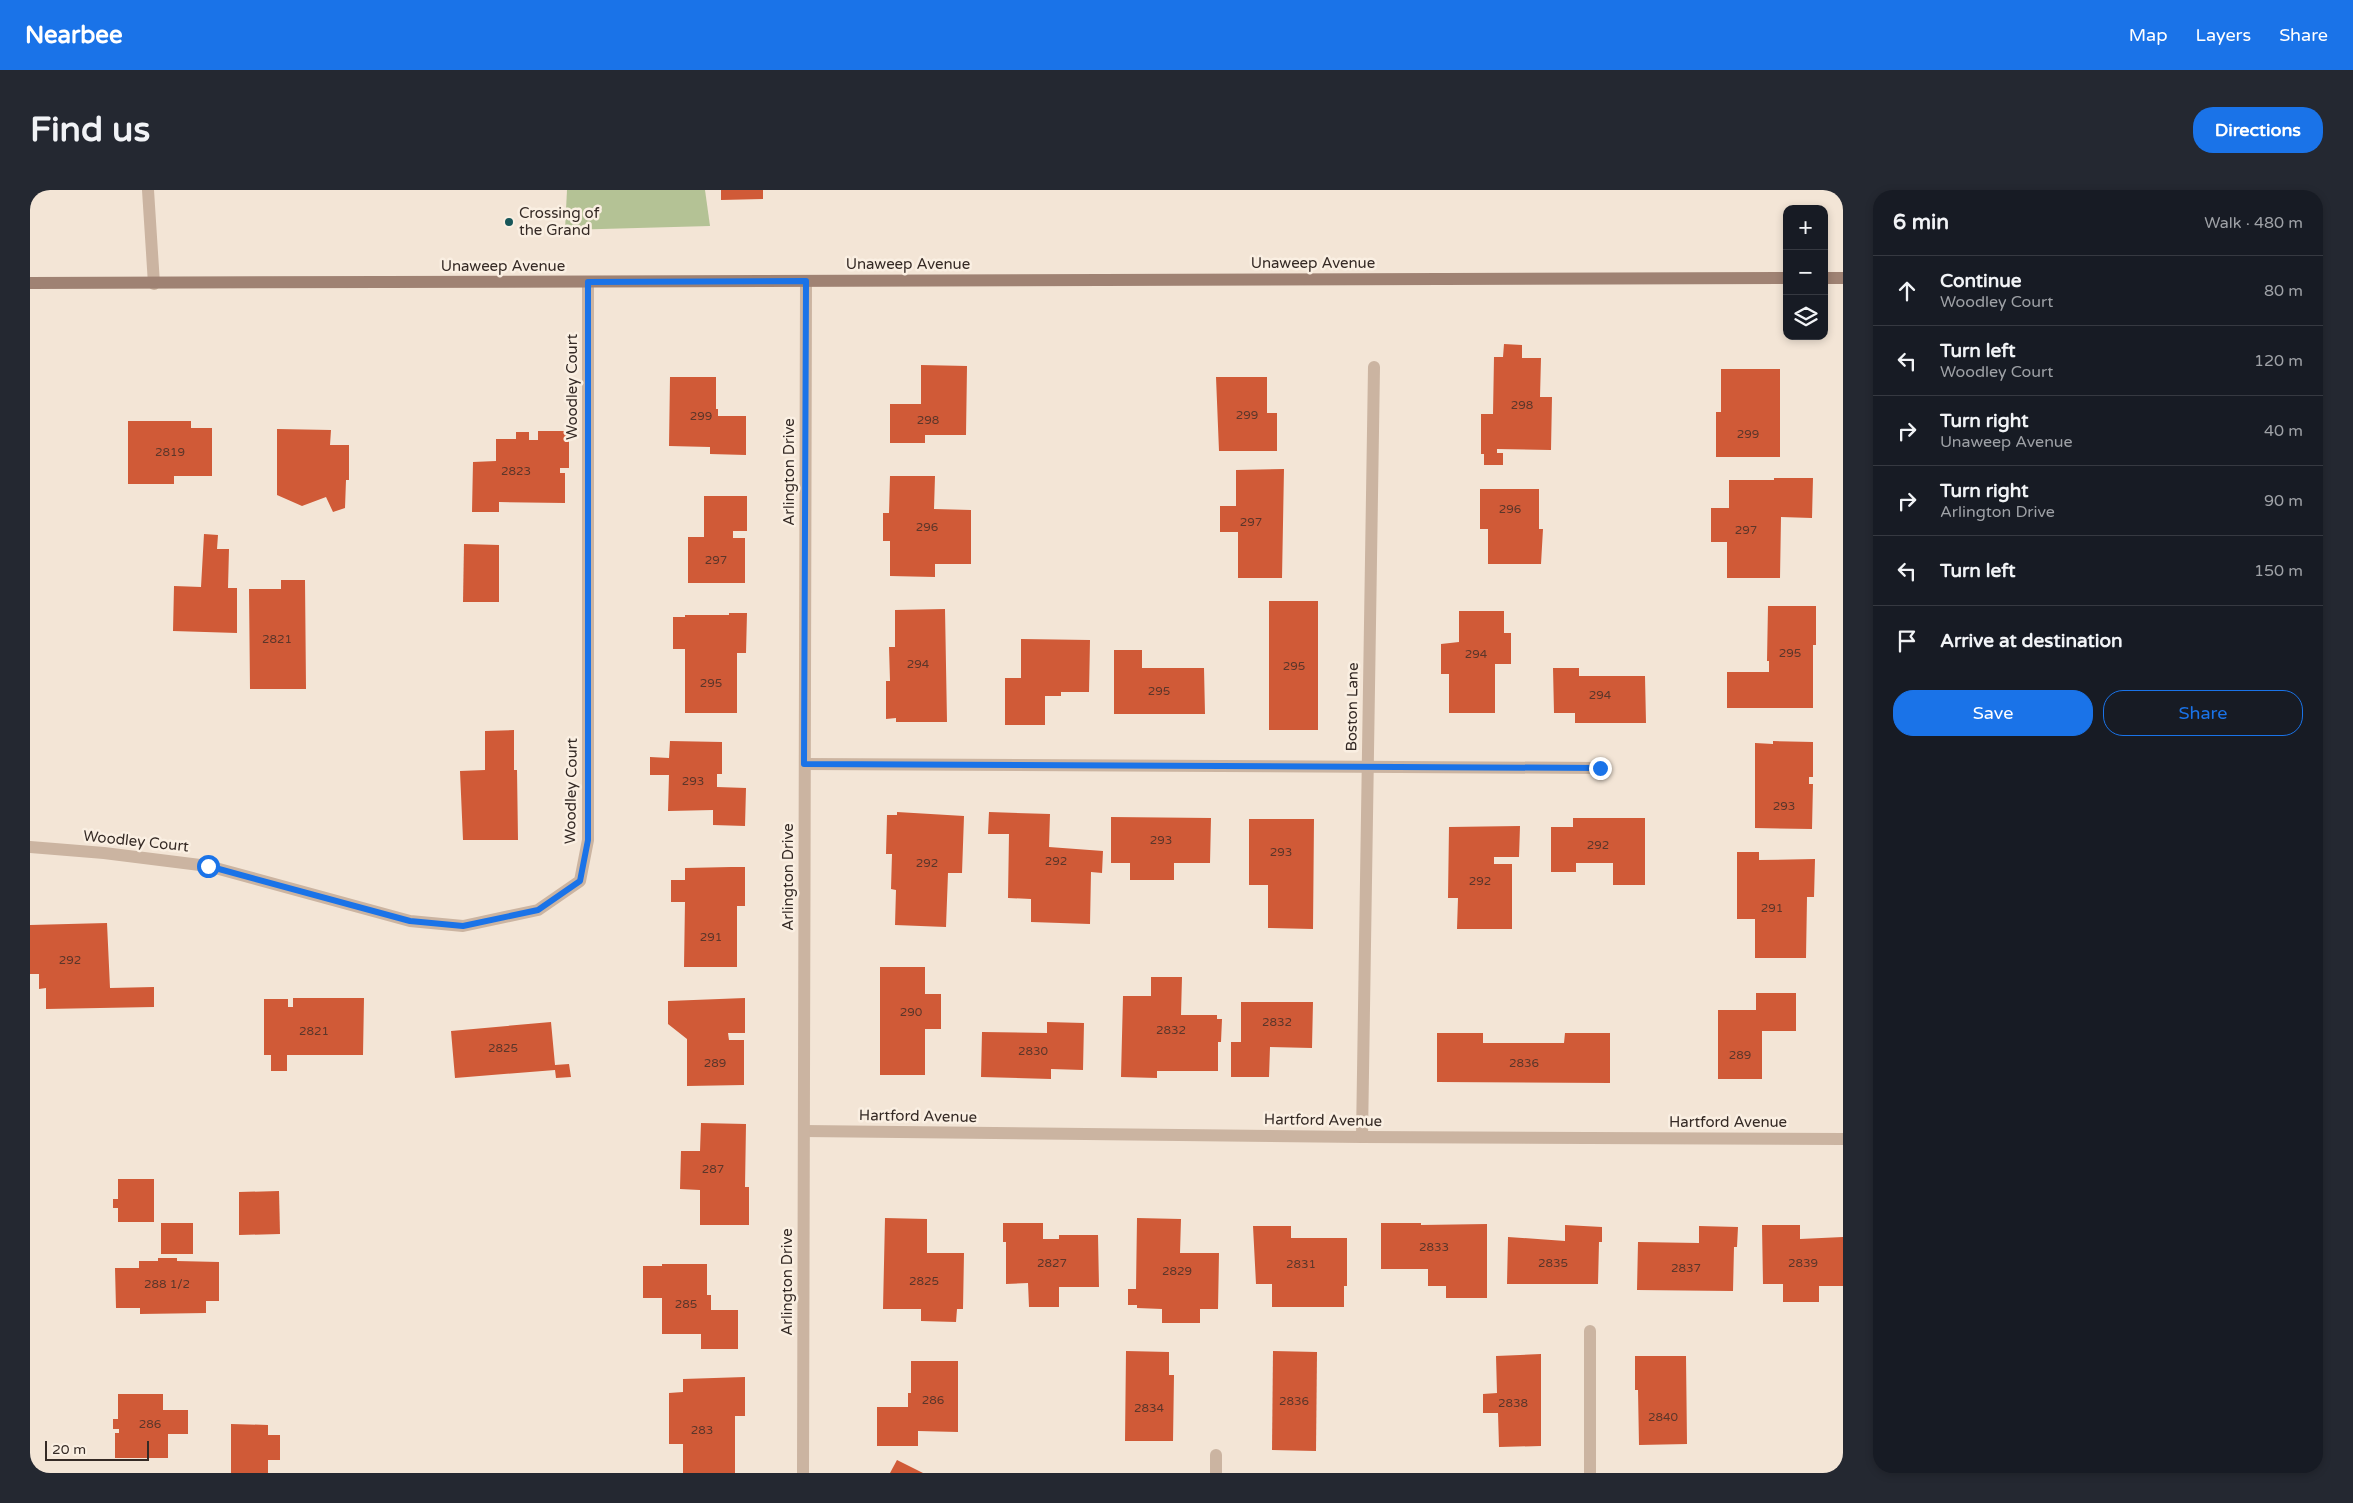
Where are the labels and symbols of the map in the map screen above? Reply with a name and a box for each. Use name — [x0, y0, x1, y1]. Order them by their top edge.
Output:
place label: Crossing of the Grand — [519, 204, 600, 239]
marker: Crossing of the Grand — [503, 216, 515, 228]
street label: Unaweep Avenue — [1251, 254, 1375, 272]
street label: Unaweep Avenue — [846, 255, 970, 273]
street label: Unaweep Avenue — [441, 257, 565, 275]
street label: Woodley Court — [563, 334, 581, 440]
house number: 298 — [1511, 398, 1533, 412]
house number: 299 — [1236, 408, 1258, 422]
house number: 299 — [690, 409, 712, 423]
house number: 298 — [917, 413, 939, 427]
street label: Arlington Drive — [780, 418, 798, 526]
house number: 299 — [1737, 427, 1759, 441]
house number: 2819 — [155, 445, 185, 459]
house number: 2823 — [501, 464, 531, 478]
house number: 296 — [1499, 502, 1521, 516]
house number: 297 — [1240, 515, 1262, 529]
house number: 296 — [916, 520, 938, 534]
house number: 297 — [1735, 523, 1757, 537]
house number: 297 — [705, 553, 727, 567]
house number: 2821 — [262, 632, 292, 646]
house number: 295 — [1779, 646, 1801, 660]
house number: 294 — [1465, 647, 1488, 661]
house number: 294 — [907, 657, 930, 671]
house number: 295 — [1283, 659, 1305, 673]
street label: Boston Lane — [1342, 662, 1362, 752]
house number: 295 — [700, 676, 722, 690]
house number: 295 — [1148, 684, 1170, 698]
house number: 294 — [1589, 688, 1612, 702]
street label: Woodley Court — [561, 737, 581, 844]
route end — [1589, 757, 1612, 780]
house number: 293 — [682, 774, 704, 788]
house number: 293 — [1773, 799, 1795, 813]
street label: Arlington Drive — [779, 823, 797, 931]
street label: Woodley Court — [82, 826, 190, 856]
house number: 293 — [1150, 833, 1172, 847]
house number: 292 — [1587, 838, 1609, 852]
house number: 293 — [1270, 845, 1292, 859]
house number: 292 — [1045, 854, 1067, 868]
route start — [197, 855, 220, 878]
house number: 292 — [916, 856, 938, 870]
house number: 292 — [1469, 874, 1491, 888]
house number: 291 — [1761, 901, 1783, 915]
house number: 291 — [700, 930, 722, 944]
house number: 292 — [59, 953, 81, 967]
house number: 290 — [900, 1005, 923, 1019]
house number: 2832 — [1262, 1015, 1292, 1029]
house number: 2832 — [1156, 1023, 1186, 1037]
house number: 2821 — [299, 1024, 329, 1038]
house number: 2825 — [488, 1041, 518, 1055]
house number: 2830 — [1018, 1044, 1049, 1058]
house number: 289 — [1729, 1048, 1751, 1062]
house number: 289 — [704, 1056, 726, 1070]
house number: 2836 — [1509, 1056, 1539, 1070]
street label: Hartford Avenue — [859, 1106, 977, 1126]
street label: Hartford Avenue — [1264, 1110, 1382, 1130]
street label: Hartford Avenue — [1669, 1113, 1787, 1131]
house number: 287 — [702, 1162, 724, 1176]
street label: Arlington Drive — [778, 1228, 796, 1336]
house number: 2833 — [1419, 1240, 1449, 1254]
house number: 2827 — [1037, 1256, 1067, 1270]
house number: 2835 — [1538, 1256, 1568, 1270]
house number: 2839 — [1788, 1256, 1818, 1270]
house number: 2831 — [1286, 1257, 1316, 1271]
house number: 2837 — [1671, 1261, 1701, 1275]
house number: 2829 — [1162, 1264, 1192, 1278]
house number: 2825 — [909, 1274, 939, 1288]
house number: 288 1/2 — [144, 1277, 190, 1291]
house number: 285 — [675, 1297, 697, 1311]
house number: 286 — [922, 1393, 944, 1407]
house number: 2836 — [1279, 1394, 1309, 1408]
house number: 2838 — [1498, 1396, 1528, 1410]
house number: 2834 — [1134, 1401, 1165, 1415]
house number: 2840 — [1648, 1410, 1679, 1424]
house number: 286 — [139, 1417, 161, 1431]
house number: 283 — [691, 1423, 713, 1437]
scale bar — [45, 1438, 149, 1461]

